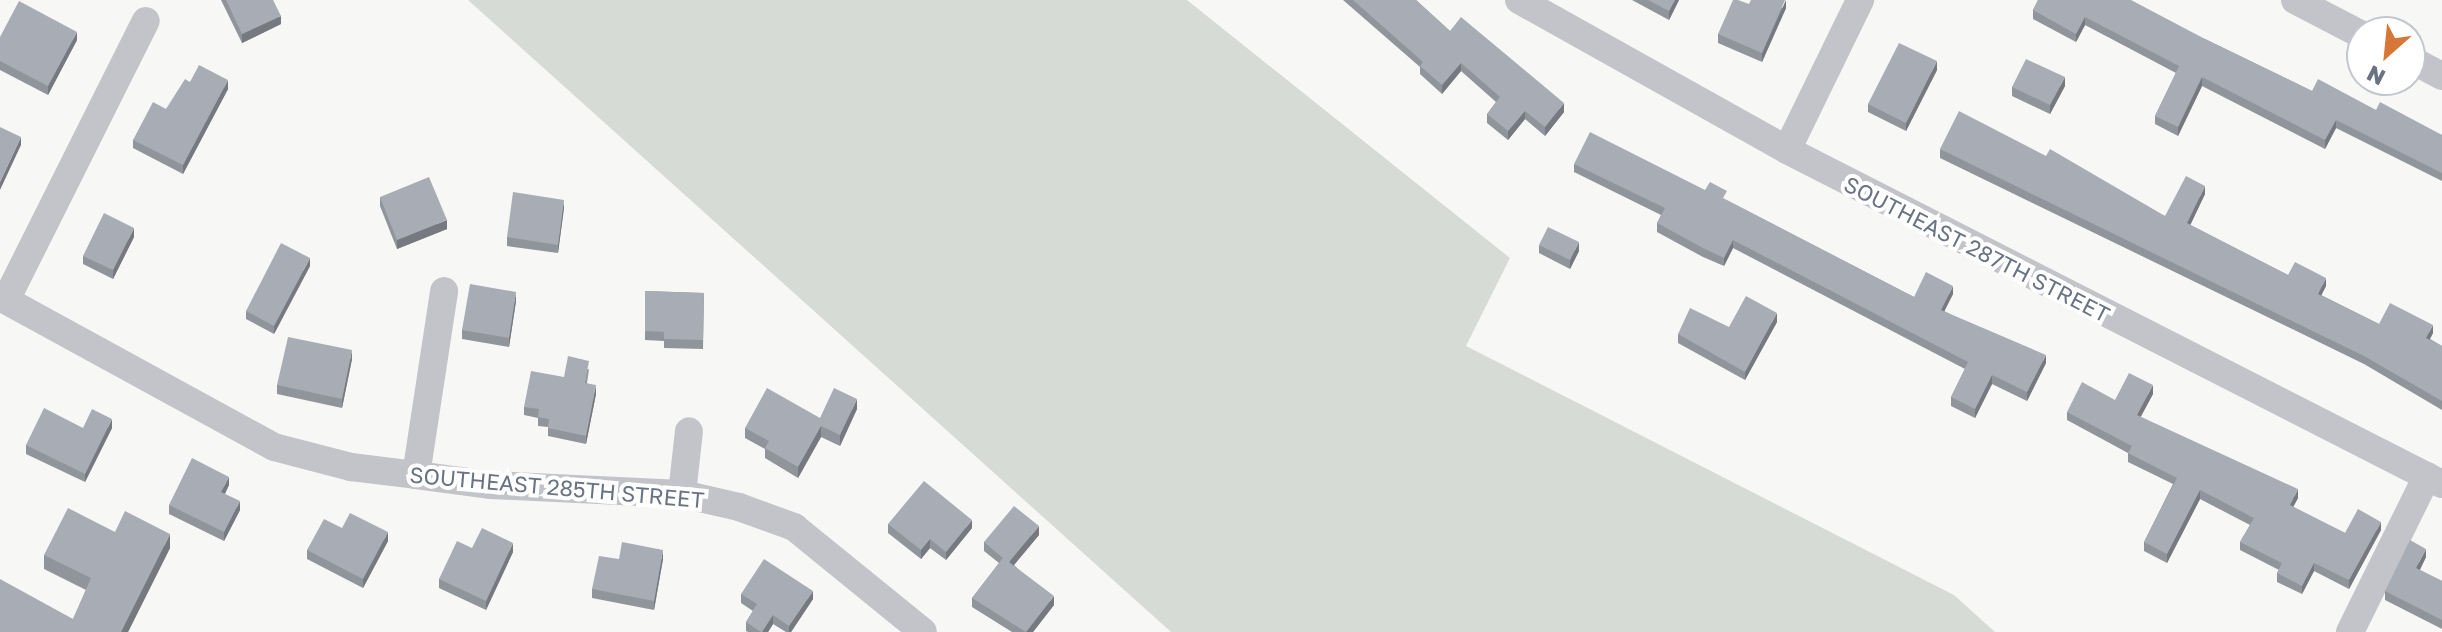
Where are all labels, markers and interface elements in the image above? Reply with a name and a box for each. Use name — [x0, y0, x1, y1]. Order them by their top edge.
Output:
north arrow — [2346, 16, 2426, 96]
text: N — [2362, 60, 2389, 92]
street label: SOUTHEAST 287TH STREET — [1840, 170, 2114, 328]
street label: SOUTHEAST 285TH STREET — [409, 461, 705, 513]

